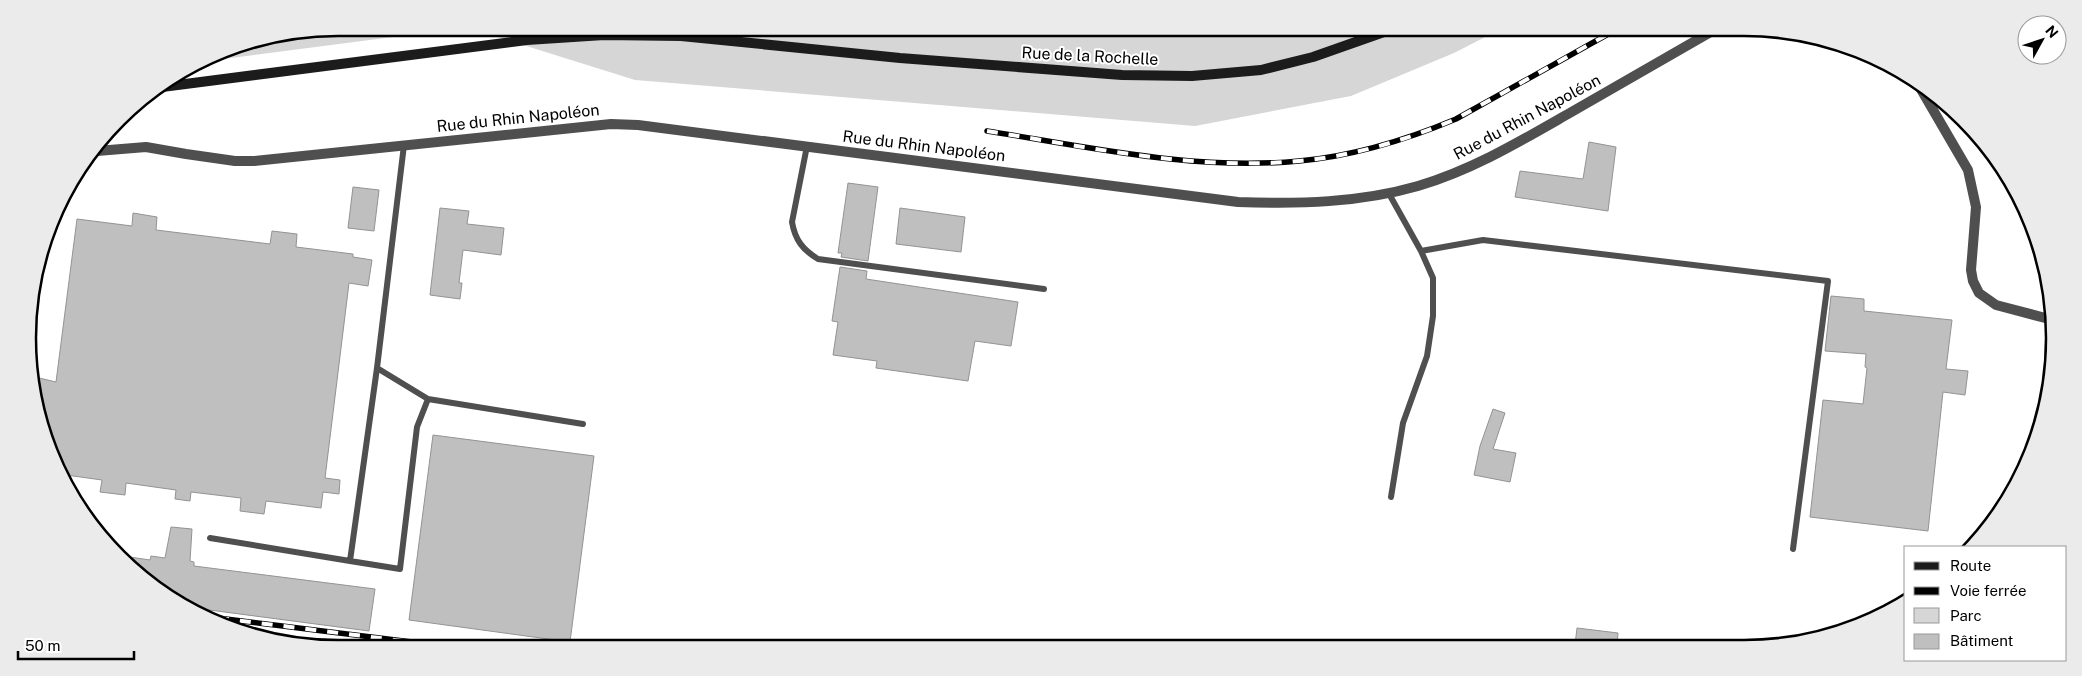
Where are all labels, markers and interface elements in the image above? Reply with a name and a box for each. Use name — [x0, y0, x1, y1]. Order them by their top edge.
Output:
north arrow — [2017, 15, 2067, 65]
text: N — [2042, 22, 2062, 41]
street label: Rue de la Rochelle — [1021, 43, 1159, 69]
street label: Rue du Rhin Napoléon — [1450, 70, 1604, 164]
street label: Rue du Rhin Napoléon — [436, 100, 600, 136]
street label: Rue du Rhin Napoléon — [842, 127, 1006, 165]
legend — [1904, 546, 2067, 661]
text: Route — [1950, 557, 1991, 574]
text: Voie ferrée — [1950, 582, 2027, 599]
text: Parc — [1950, 607, 1982, 624]
scale bar — [18, 628, 134, 660]
text: Bâtiment — [1950, 632, 2013, 649]
text: 50 m — [25, 637, 60, 654]

